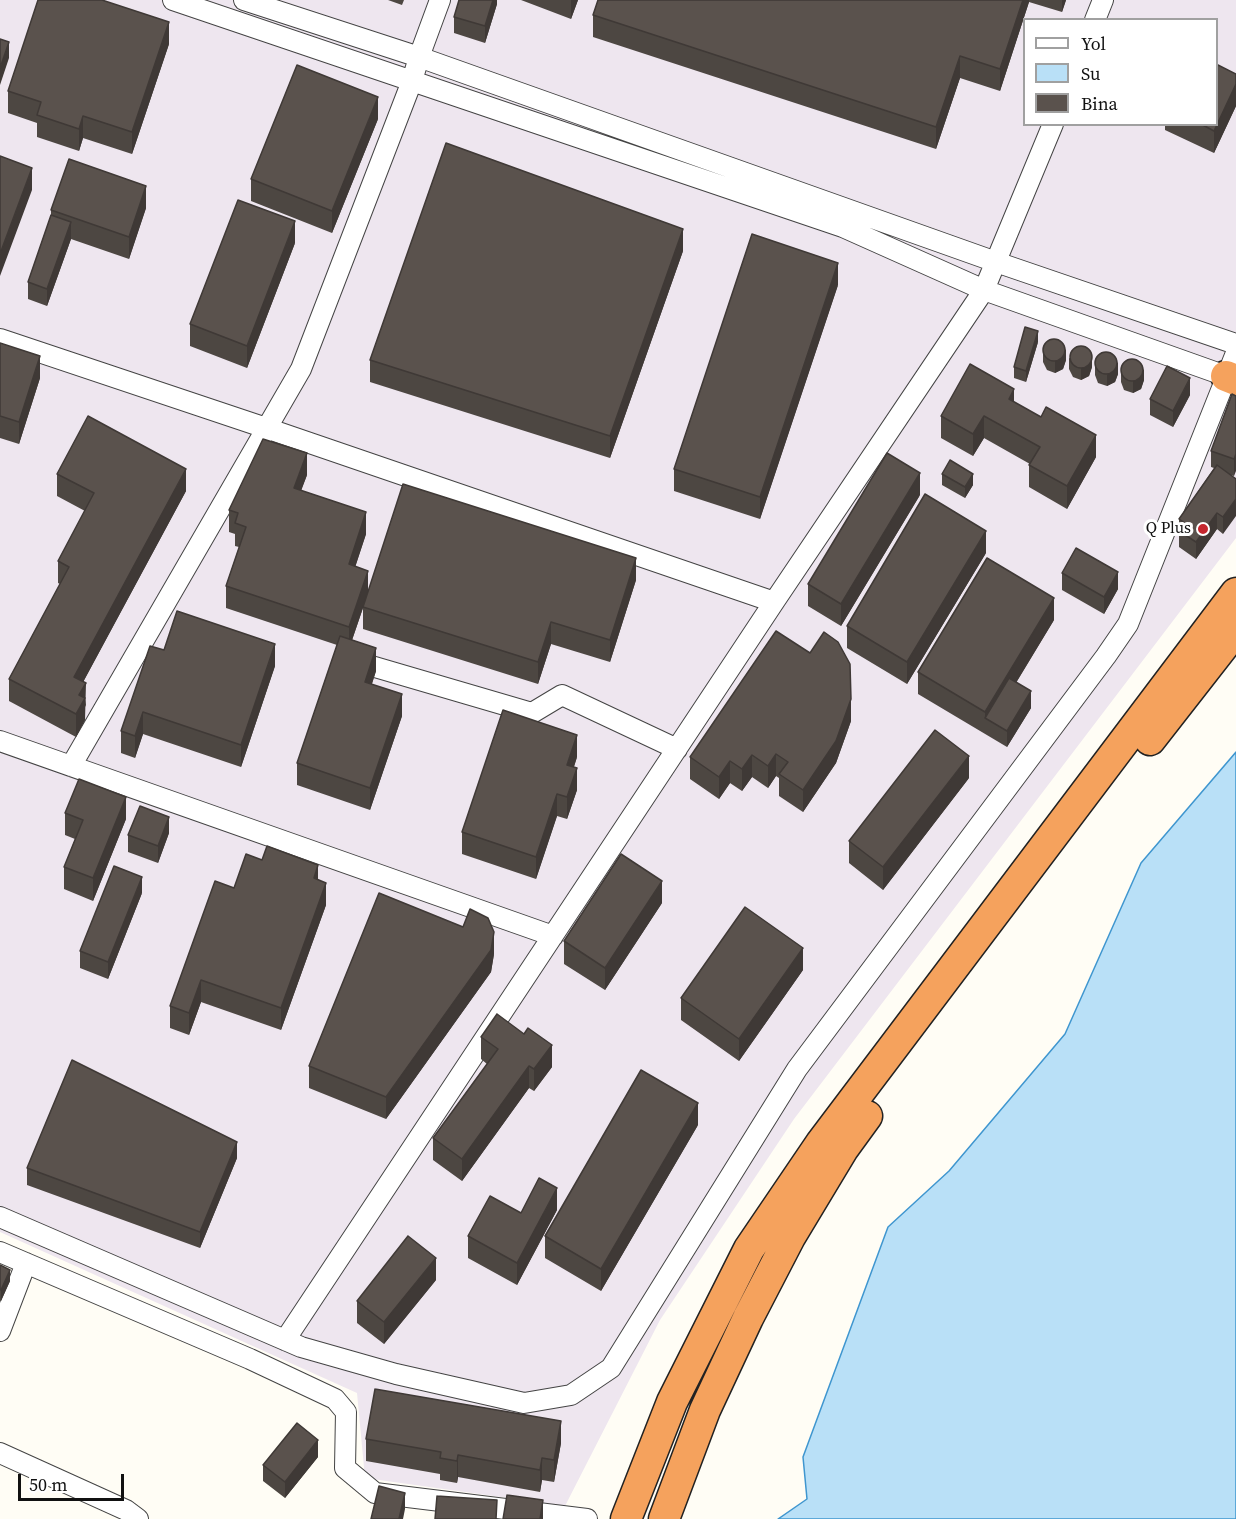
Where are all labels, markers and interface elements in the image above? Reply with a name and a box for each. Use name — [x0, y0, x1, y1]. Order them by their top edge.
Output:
legend — [1023, 18, 1218, 126]
text: Yol — [1081, 31, 1106, 56]
text: Su — [1081, 61, 1101, 86]
text: Bina — [1081, 91, 1118, 116]
place label: Q Plus — [1146, 519, 1191, 539]
marker: Q Plus — [1196, 522, 1210, 536]
scale bar — [21, 1462, 128, 1500]
text: 50 m — [29, 1472, 67, 1497]

